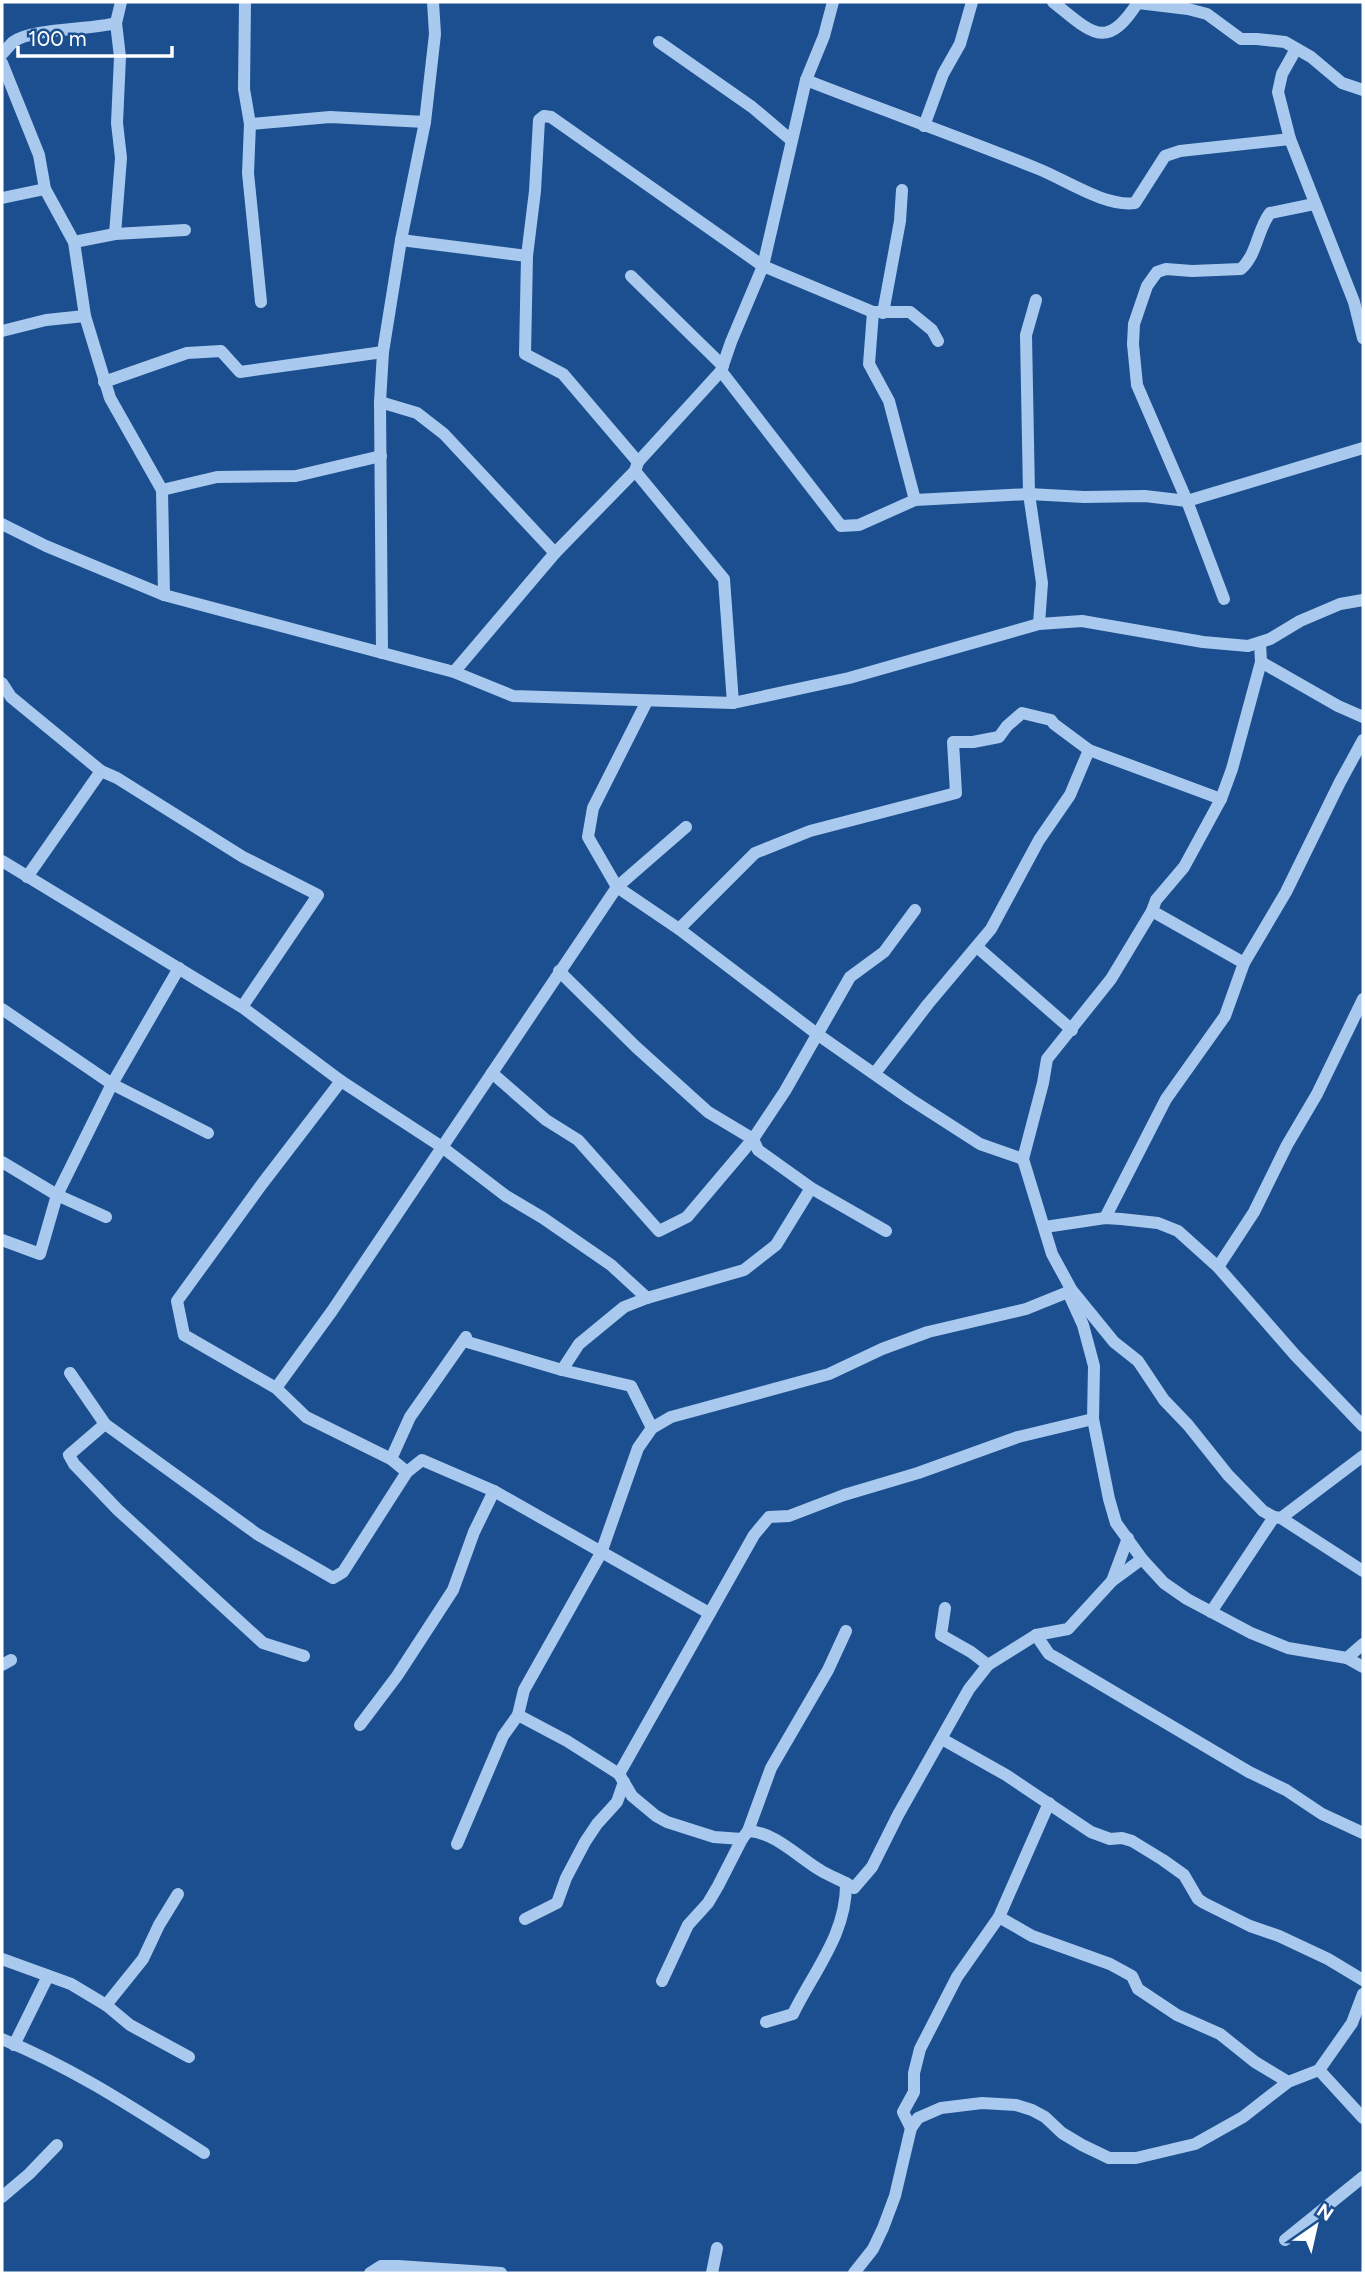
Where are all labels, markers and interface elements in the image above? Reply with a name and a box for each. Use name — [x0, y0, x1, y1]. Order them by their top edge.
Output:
scale bar — [18, 14, 172, 58]
text: 100 m — [28, 26, 87, 51]
north arrow — [1281, 2191, 1351, 2261]
text: N — [1313, 2199, 1338, 2226]

